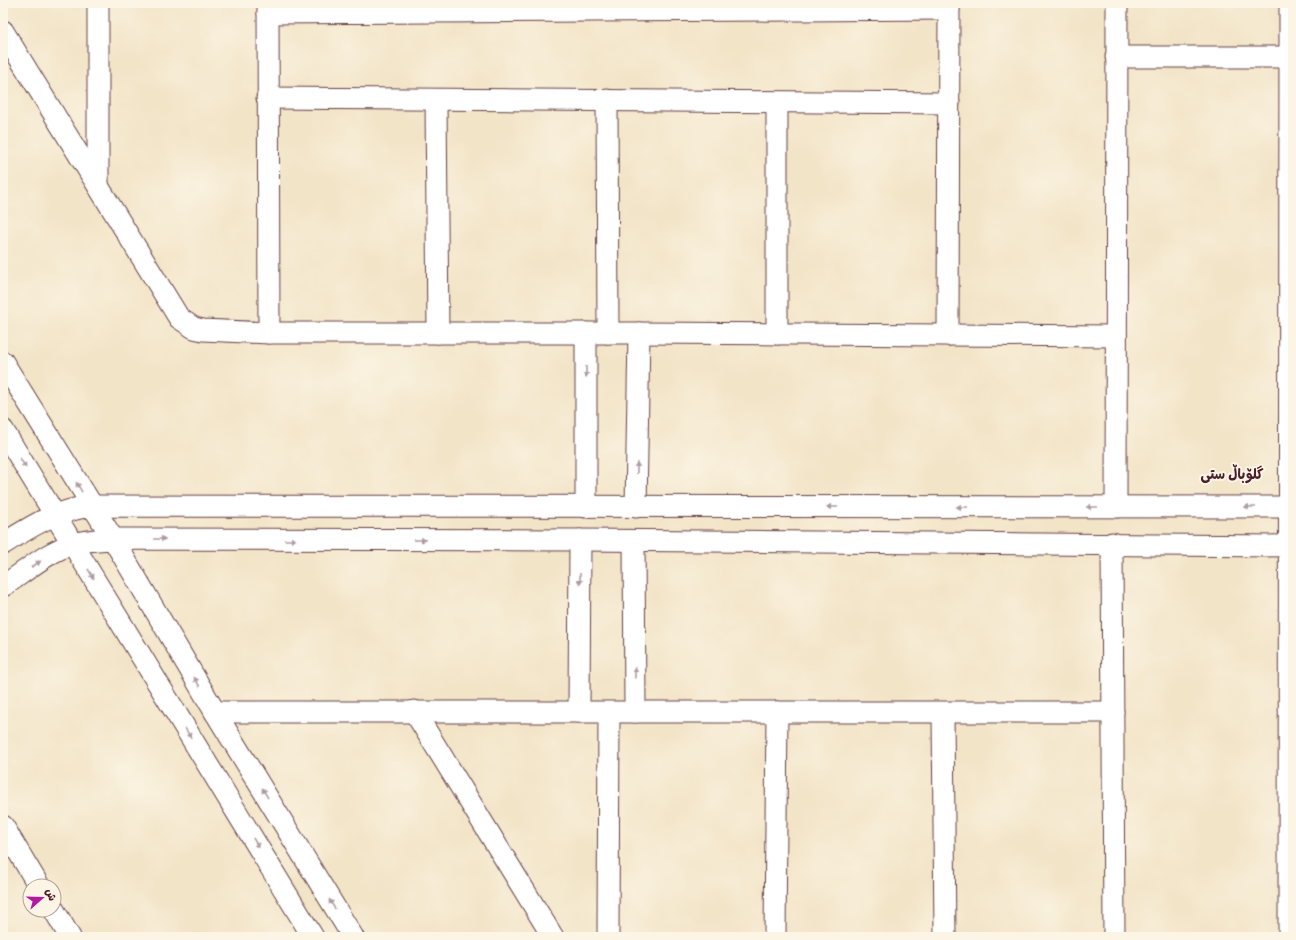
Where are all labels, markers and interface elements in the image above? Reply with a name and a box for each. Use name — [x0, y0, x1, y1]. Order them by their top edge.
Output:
one-way arrow — [583, 366, 589, 379]
one-way arrow — [20, 457, 27, 469]
one-way arrow — [633, 462, 640, 474]
district label: گلۆباڵ ستی — [1200, 464, 1264, 485]
one-way arrow — [75, 482, 83, 492]
one-way arrow — [825, 504, 838, 510]
one-way arrow — [955, 504, 968, 510]
one-way arrow — [1085, 504, 1098, 510]
one-way arrow — [1243, 504, 1256, 510]
one-way arrow — [154, 536, 167, 542]
one-way arrow — [284, 537, 297, 543]
one-way arrow — [414, 537, 427, 543]
one-way arrow — [30, 560, 41, 568]
one-way arrow — [87, 569, 95, 579]
one-way arrow — [577, 573, 583, 586]
one-way arrow — [632, 666, 638, 679]
one-way arrow — [194, 676, 201, 688]
one-way arrow — [184, 728, 192, 738]
one-way arrow — [261, 787, 268, 799]
one-way arrow — [252, 838, 259, 849]
north arrow — [22, 878, 62, 918]
text: ش — [42, 888, 57, 903]
one-way arrow — [329, 898, 336, 910]

